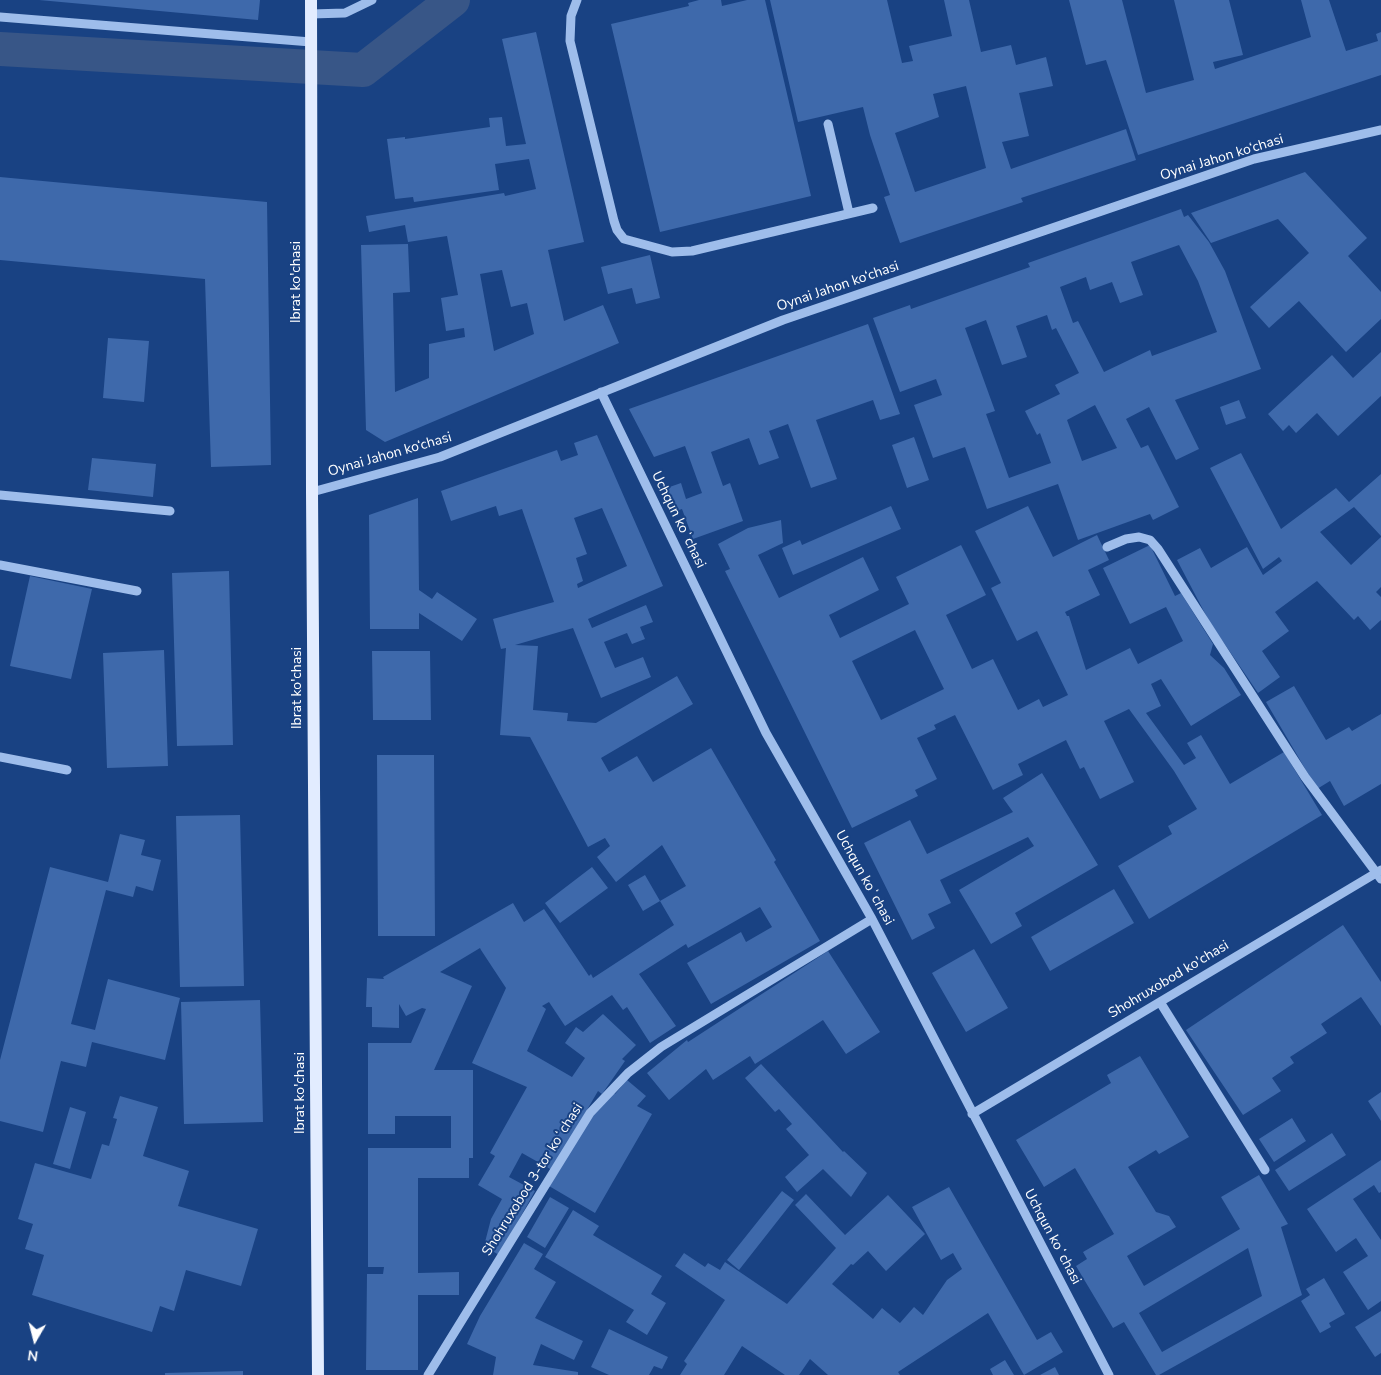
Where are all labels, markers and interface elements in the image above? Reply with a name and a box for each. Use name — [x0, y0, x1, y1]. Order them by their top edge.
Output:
street label: Oynai Jahon ko‘chasi — [1158, 131, 1286, 185]
street label: Ibrat ko'chasi — [289, 241, 305, 323]
street label: Oynai Jahon ko‘chasi — [775, 258, 901, 316]
street label: Oynai Jahon ko‘chasi — [326, 429, 454, 481]
street label: Uchqun koʻchasi — [647, 469, 709, 571]
street label: Ibrat ko'chasi — [290, 647, 306, 729]
street label: Uchqun koʻchasi — [831, 828, 897, 928]
street label: Shohruxobod ko'chasi — [1106, 937, 1232, 1023]
street label: Ibrat ko'chasi — [293, 1052, 309, 1134]
street label: Shohruxobod 3-tor koʻchasi — [479, 1101, 587, 1259]
street label: Uchqun koʻchasi — [1020, 1186, 1084, 1288]
north arrow — [10, 1315, 60, 1365]
text: N — [26, 1345, 39, 1365]

